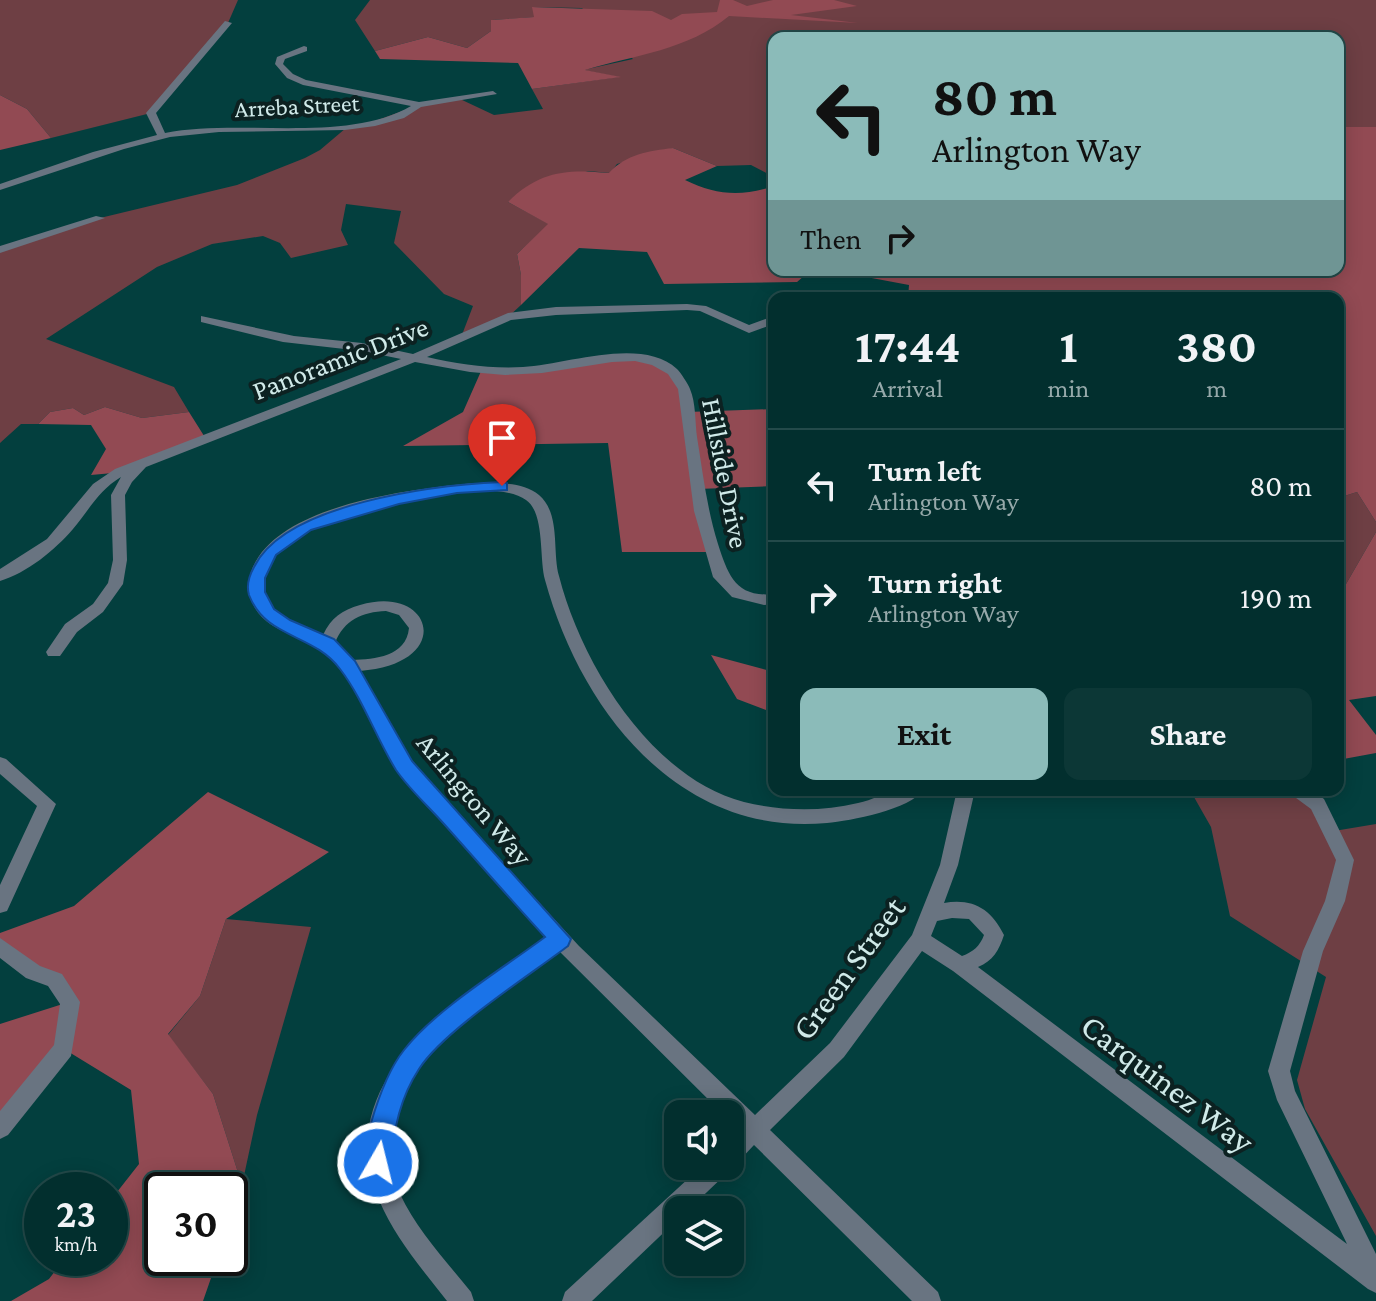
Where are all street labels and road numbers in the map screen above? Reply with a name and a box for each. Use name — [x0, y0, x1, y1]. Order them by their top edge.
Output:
street label: Arreba Street — [234, 89, 361, 122]
street label: Panoramic Drive — [248, 311, 432, 406]
street label: Hillside Drive — [696, 396, 755, 551]
street label: Arlington Way — [411, 727, 539, 872]
street label: Green Street — [784, 889, 913, 1047]
street label: Carquinez Way — [1074, 1007, 1261, 1161]

